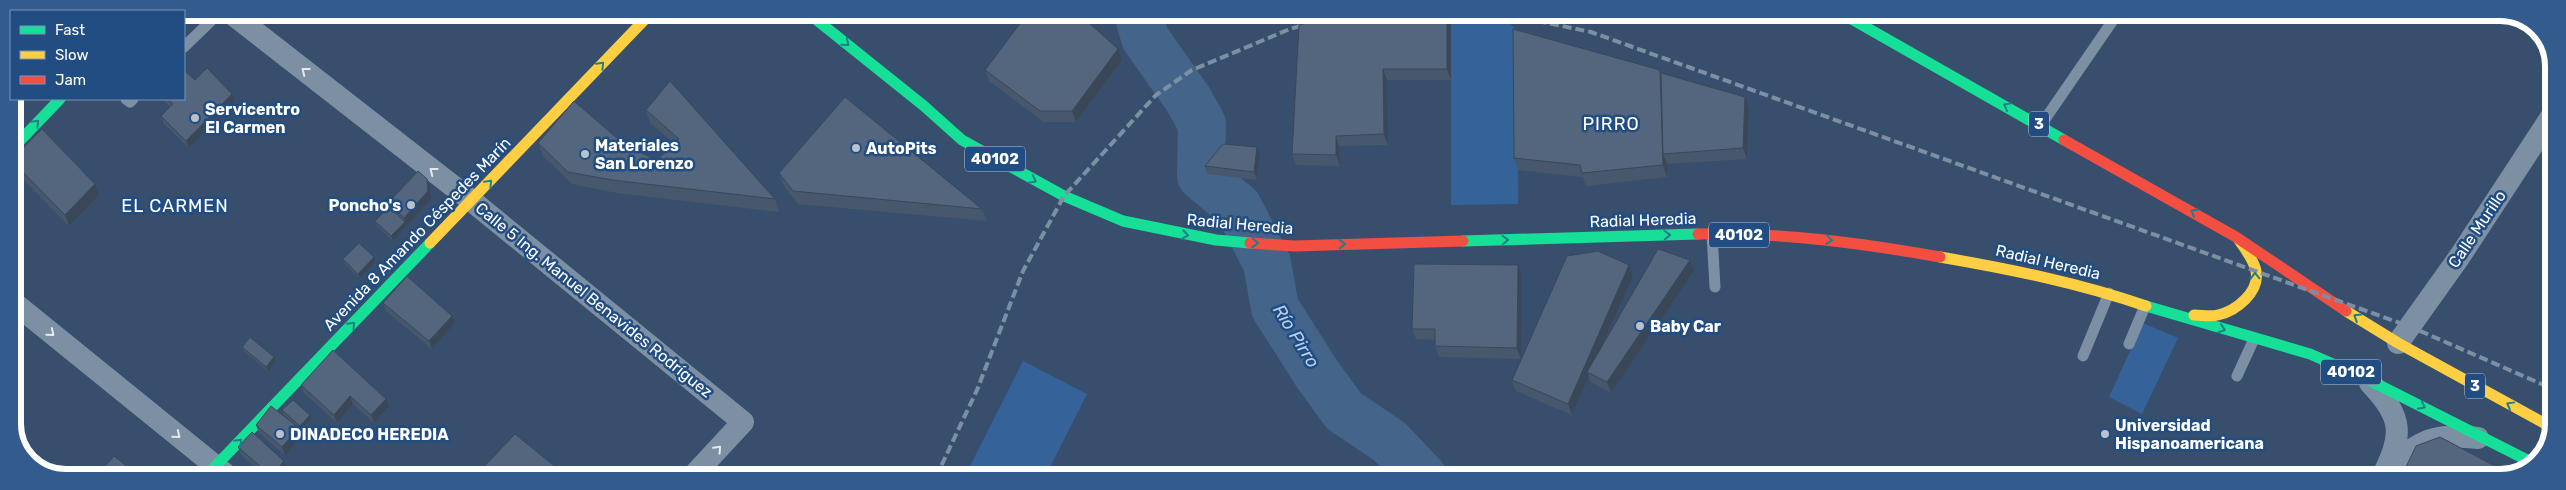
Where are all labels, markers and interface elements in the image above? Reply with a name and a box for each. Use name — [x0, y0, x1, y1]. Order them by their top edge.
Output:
legend — [10, 10, 185, 100]
text: Fast — [55, 21, 85, 39]
one-way arrow — [841, 38, 850, 47]
text: Slow — [55, 46, 88, 64]
one-way arrow — [595, 62, 604, 71]
one-way arrow — [302, 68, 311, 77]
text: Jam — [55, 71, 86, 89]
place label: Servicentro El Carmen — [205, 100, 300, 137]
one-way arrow — [2004, 102, 2013, 112]
marker: Servicentro El Carmen — [189, 112, 201, 124]
road number: 3 — [2029, 112, 2049, 136]
district label: PIRRO — [1582, 113, 1640, 135]
one-way arrow — [31, 120, 40, 129]
street label: Avenida 8 Amando Céspedes Marín — [319, 133, 515, 335]
place label: Materiales San Lorenzo — [595, 136, 694, 173]
place label: AutoPits — [866, 139, 937, 158]
marker: AutoPits — [850, 142, 862, 154]
road number: 40102 — [965, 146, 1025, 172]
marker: Materiales San Lorenzo — [579, 148, 591, 160]
one-way arrow — [430, 169, 439, 177]
one-way arrow — [1028, 174, 1037, 184]
one-way arrow — [483, 179, 492, 188]
street label: Calle Murillo — [2444, 187, 2510, 271]
district label: EL CARMEN — [121, 195, 229, 217]
place label: Poncho's — [329, 196, 401, 215]
street label: Calle 5 Ing. Manuel Benavides Rodríguez — [472, 198, 716, 402]
marker: Poncho's — [405, 199, 417, 211]
street label: Radial Heredia — [1589, 209, 1697, 231]
one-way arrow — [2190, 209, 2199, 219]
street label: Radial Heredia — [1186, 210, 1294, 238]
road number: 40102 — [1709, 222, 1769, 248]
one-way arrow — [1182, 229, 1190, 240]
one-way arrow — [1664, 230, 1671, 240]
one-way arrow — [1826, 234, 1834, 245]
one-way arrow — [1501, 235, 1509, 245]
one-way arrow — [1251, 237, 1259, 248]
one-way arrow — [1339, 239, 1347, 250]
street label: Radial Heredia — [1994, 241, 2102, 283]
one-way arrow — [2249, 271, 2260, 279]
water label: Río Pirro — [1268, 300, 1324, 372]
one-way arrow — [2353, 314, 2362, 324]
place label: Baby Car — [1650, 317, 1722, 336]
marker: Baby Car — [1634, 320, 1646, 332]
one-way arrow — [346, 321, 355, 330]
one-way arrow — [2217, 323, 2226, 333]
one-way arrow — [45, 328, 54, 337]
road number: 40102 — [2321, 360, 2381, 384]
road number: 3 — [2465, 374, 2485, 398]
one-way arrow — [2416, 400, 2425, 410]
one-way arrow — [2506, 401, 2515, 411]
place label: Universidad Hispanoamericana — [2115, 416, 2264, 453]
place label: DINADECO HEREDIA — [290, 425, 449, 444]
marker: DINADECO HEREDIA — [274, 428, 286, 440]
marker: Universidad Hispanoamericana — [2099, 428, 2111, 440]
one-way arrow — [172, 429, 181, 438]
one-way arrow — [233, 438, 242, 447]
one-way arrow — [712, 446, 721, 455]

